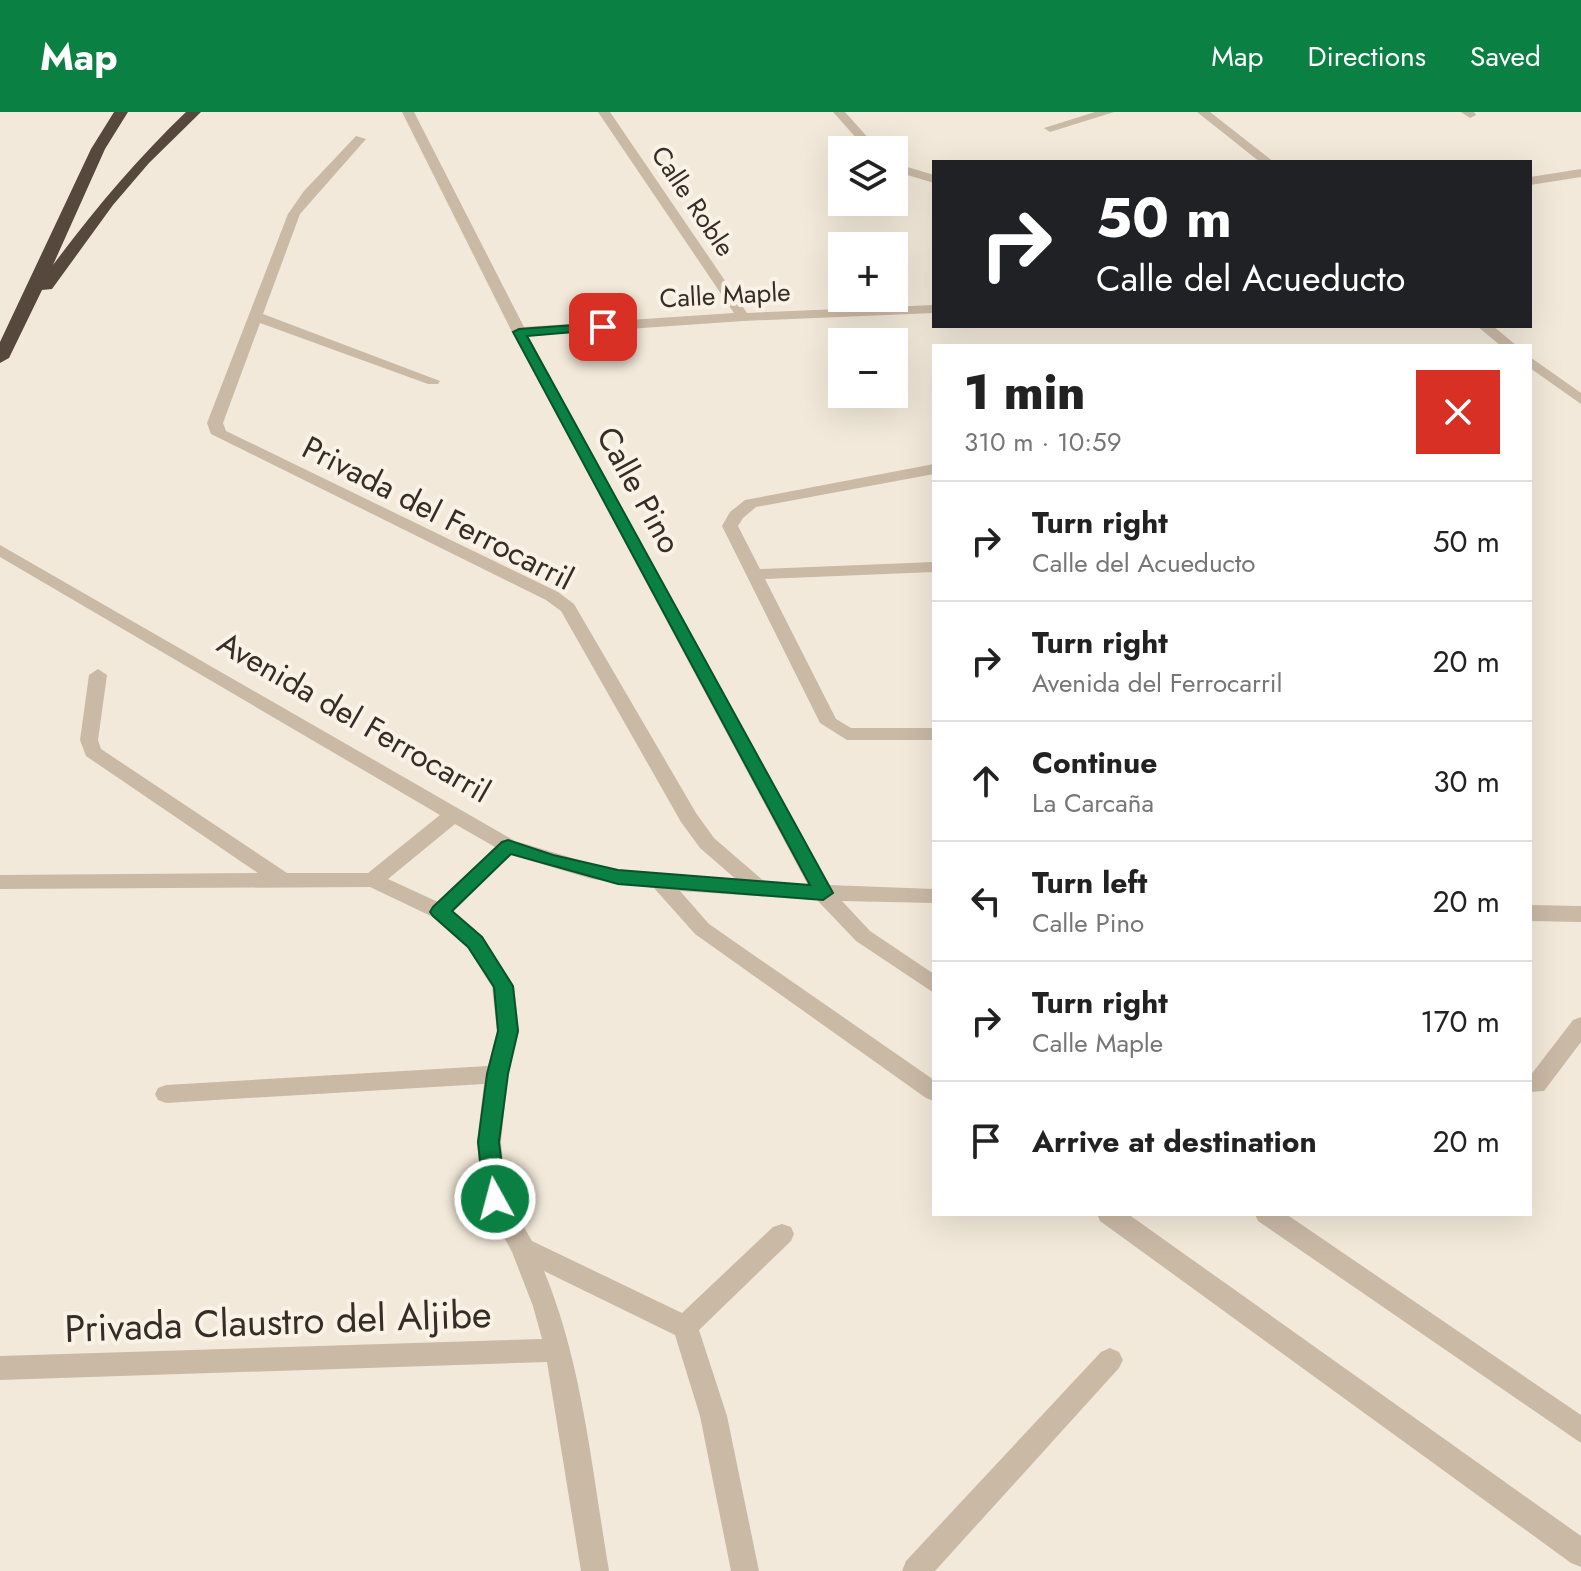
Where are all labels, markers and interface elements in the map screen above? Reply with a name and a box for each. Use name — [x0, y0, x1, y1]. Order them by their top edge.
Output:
text: Map — [40, 29, 118, 84]
text: Map — [1211, 36, 1263, 77]
text: Directions — [1307, 36, 1426, 77]
text: Saved — [1470, 36, 1541, 77]
map controls — [828, 136, 908, 408]
button: layers — [828, 136, 908, 216]
street label: Calle Roble — [642, 138, 744, 264]
text: 50 m — [1096, 177, 1232, 258]
icon: right — [964, 192, 1068, 296]
button: + — [828, 232, 908, 312]
text: Calle del Acueducto — [1096, 252, 1405, 304]
street label: Calle Maple — [658, 273, 792, 317]
pin — [569, 293, 637, 361]
icon: arrive — [581, 305, 625, 349]
button: − — [828, 328, 908, 408]
text: 1 min — [964, 358, 1085, 427]
button: close — [1416, 370, 1500, 454]
street label: Calle Pino — [585, 418, 693, 562]
text: 310 m · 10:59 — [964, 423, 1122, 461]
street label: Privada del Ferrocarril — [294, 425, 582, 601]
text: Turn right — [1032, 501, 1168, 544]
icon: right — [964, 519, 1008, 563]
text: 50 m — [1433, 520, 1500, 563]
text: Calle del Acueducto — [1032, 544, 1255, 582]
street label: Avenida del Ferrocarril — [209, 620, 499, 814]
text: Turn right — [1032, 621, 1168, 664]
icon: right — [964, 639, 1008, 683]
text: 20 m — [1433, 640, 1500, 683]
text: Avenida del Ferrocarril — [1032, 664, 1283, 702]
text: Continue — [1032, 741, 1158, 784]
icon: ahead — [964, 759, 1008, 803]
text: 30 m — [1433, 760, 1500, 803]
text: La Carcaña — [1032, 784, 1154, 822]
text: Turn left — [1032, 861, 1147, 904]
icon: left — [964, 879, 1008, 923]
text: 20 m — [1433, 880, 1500, 923]
text: Calle Pino — [1032, 904, 1144, 942]
text: Turn right — [1032, 981, 1168, 1024]
icon: right — [964, 999, 1008, 1043]
text: 170 m — [1420, 1000, 1500, 1043]
text: Calle Maple — [1032, 1024, 1163, 1062]
icon: arrive — [964, 1119, 1008, 1163]
text: Arrive at destination — [1032, 1120, 1317, 1163]
text: 20 m — [1433, 1120, 1500, 1163]
position arrow — [453, 1157, 537, 1241]
street label: Privada Claustro del Aljibe — [64, 1286, 492, 1356]

